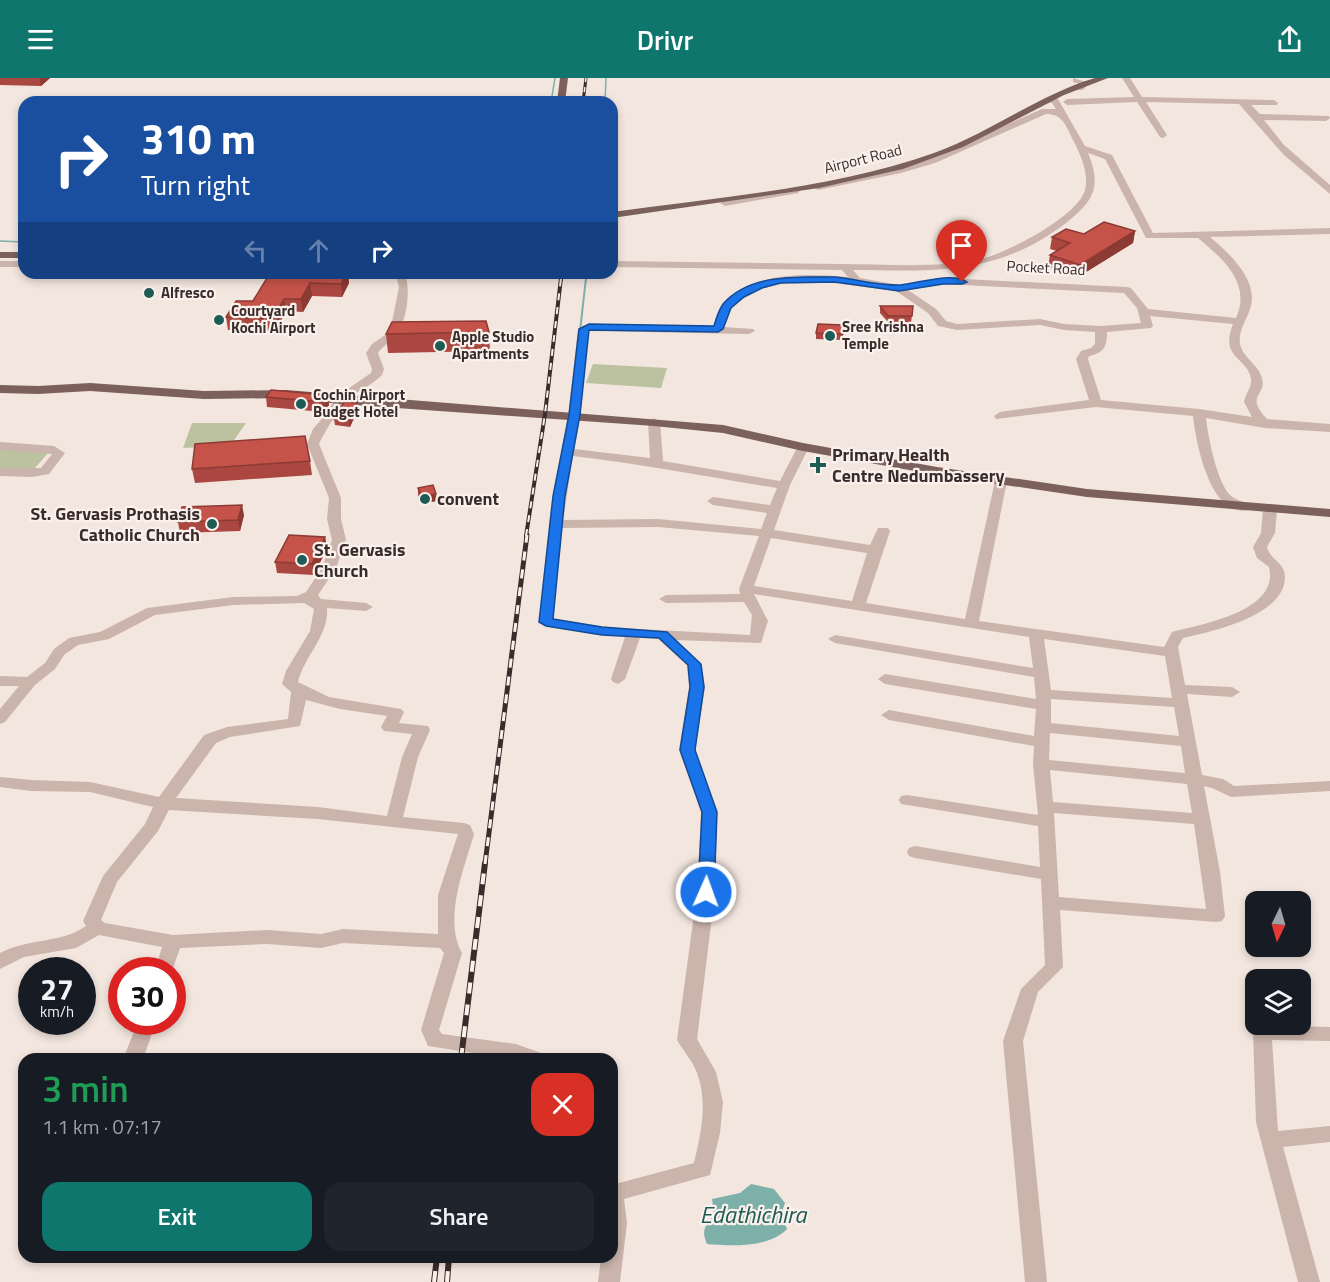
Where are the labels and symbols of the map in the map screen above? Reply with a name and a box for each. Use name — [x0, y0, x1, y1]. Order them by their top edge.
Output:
street label: Airport Road — [822, 138, 904, 179]
pin — [936, 220, 987, 282]
street label: Pocket Road — [1006, 254, 1086, 281]
place label: Alfresco — [161, 281, 214, 304]
marker: Alfresco — [142, 286, 156, 300]
place label: Courtyard Kochi Airport — [231, 299, 316, 339]
marker: Courtyard Kochi Airport — [212, 313, 226, 327]
place label: Sree Krishna Temple — [842, 315, 924, 355]
place label: Apple Studio Apartments — [452, 325, 534, 365]
marker: Sree Krishna Temple — [823, 329, 837, 343]
marker: Apple Studio Apartments — [433, 339, 447, 353]
place label: Cochin Airport Budget Hotel — [313, 383, 406, 423]
marker: Cochin Airport Budget Hotel — [294, 397, 308, 411]
place label: Primary Health Centre Nedumbassery — [832, 441, 1005, 489]
marker: Primary Health Centre Nedumbassery — [809, 456, 827, 474]
place label: convent — [437, 485, 499, 512]
marker: convent — [418, 492, 432, 506]
place label: St. Gervasis Prothasis Catholic Church — [30, 500, 200, 548]
marker: St. Gervasis Prothasis Catholic Church — [205, 517, 219, 531]
place label: St. Gervasis Church — [314, 536, 405, 584]
marker: St. Gervasis Church — [295, 553, 309, 567]
position arrow — [674, 860, 738, 924]
north arrow — [1245, 891, 1311, 957]
speed limit sign: 30 — [108, 957, 186, 1035]
water label: Edathichira — [700, 1196, 808, 1232]

